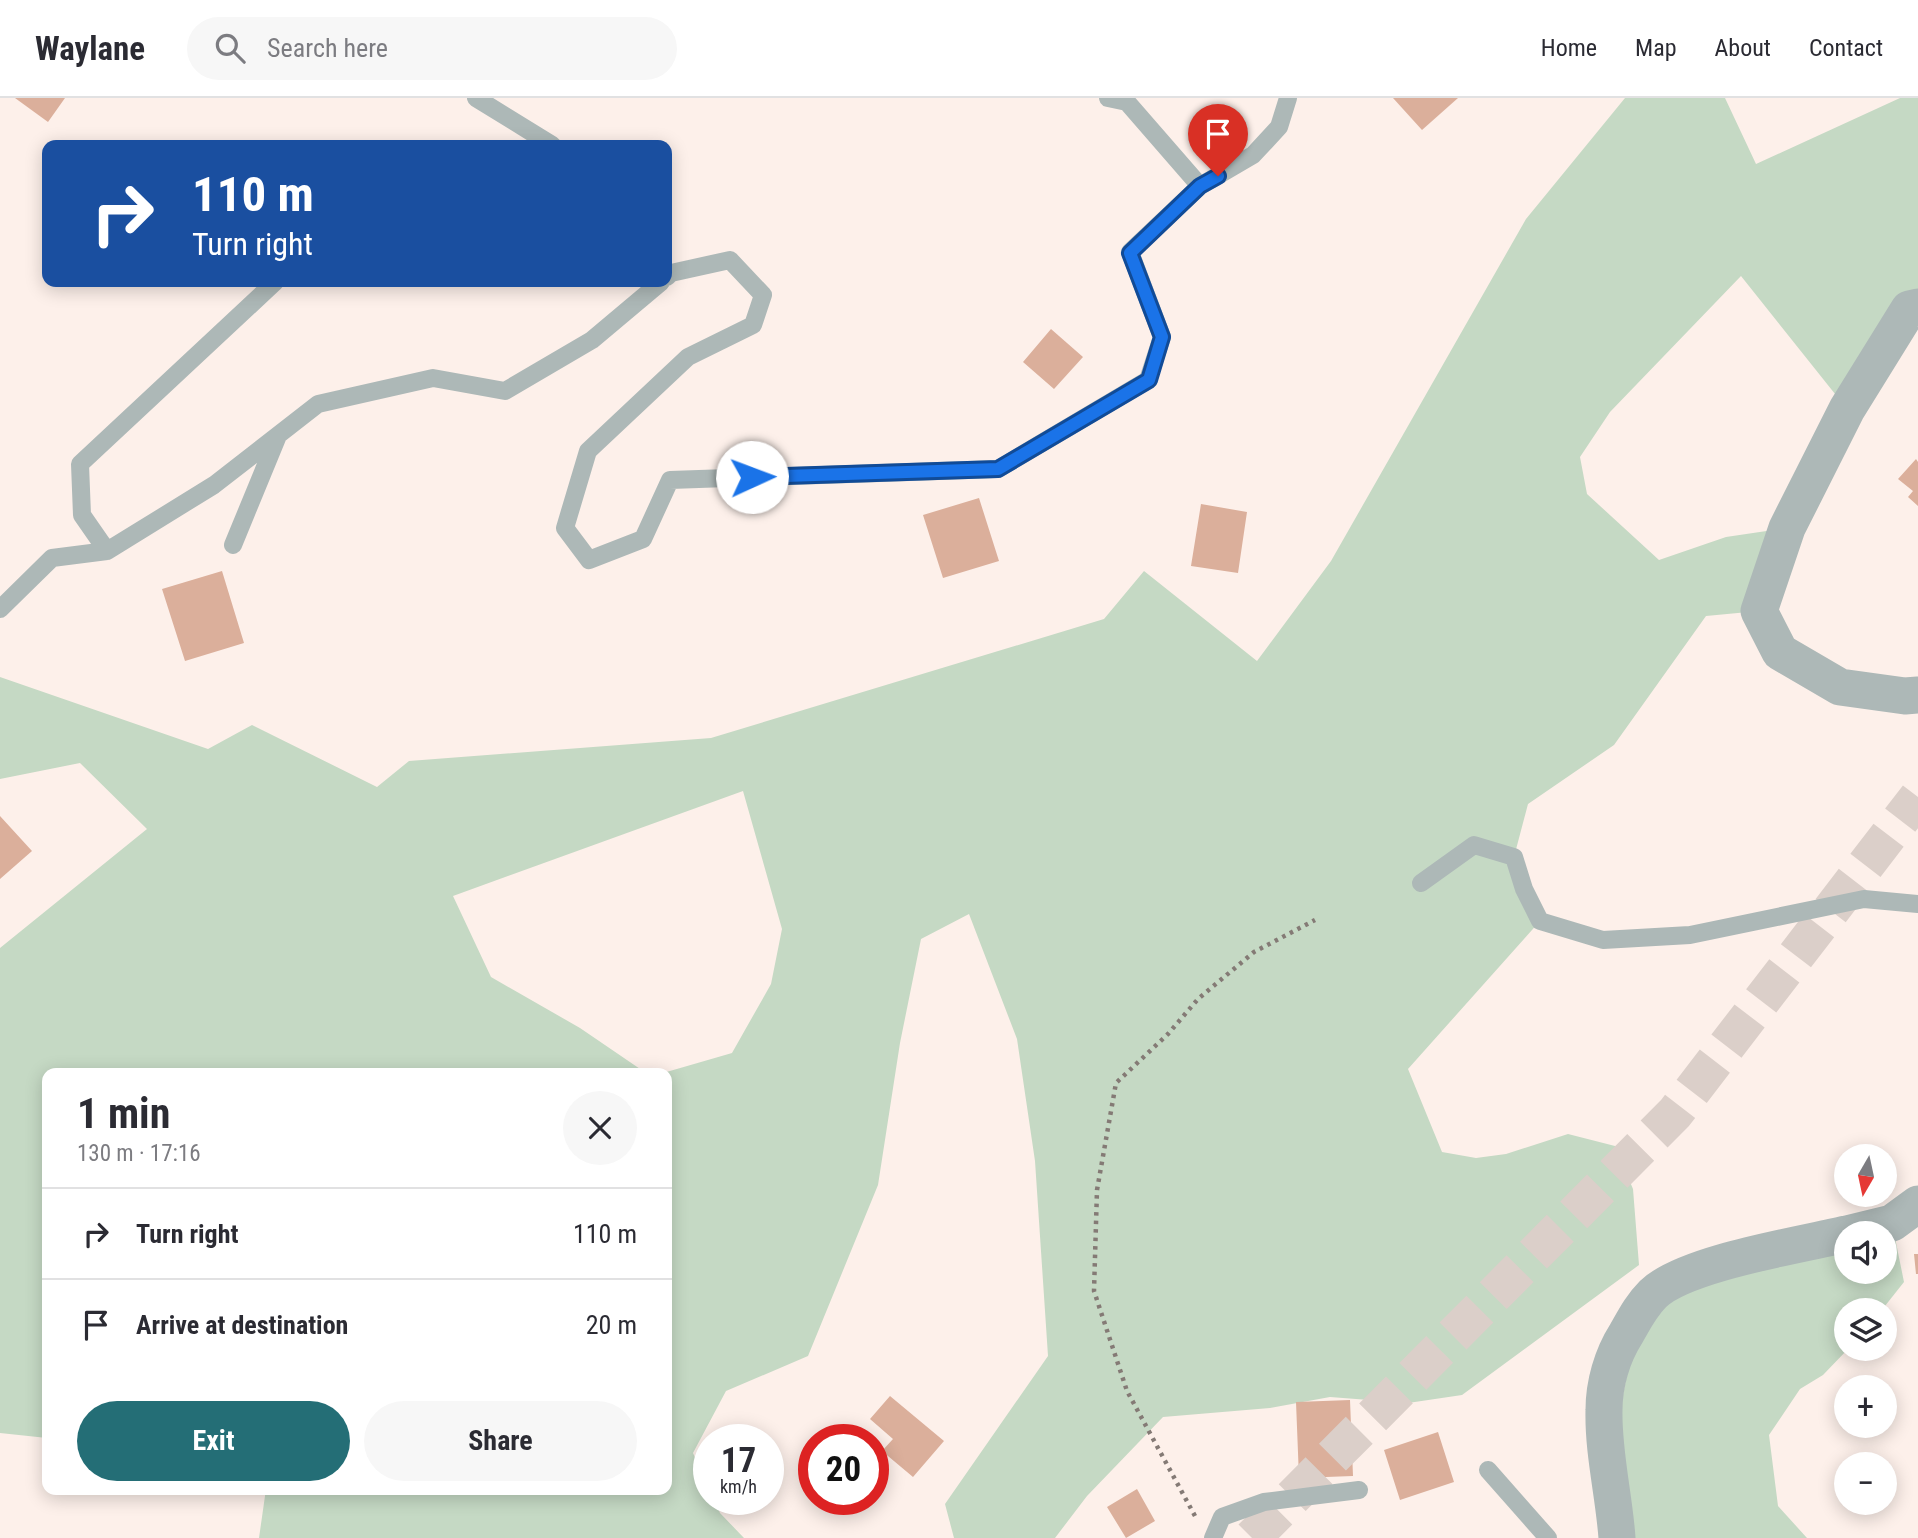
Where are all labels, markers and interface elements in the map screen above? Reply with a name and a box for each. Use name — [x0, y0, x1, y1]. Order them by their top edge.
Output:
search box — [187, 17, 677, 80]
text: Waylane — [35, 29, 145, 68]
icon: search — [211, 29, 249, 67]
text: Search here — [267, 33, 388, 63]
text: Home — [1541, 34, 1597, 62]
text: Map — [1635, 34, 1677, 62]
text: About — [1715, 34, 1771, 62]
text: Contact — [1809, 34, 1883, 62]
pin — [1188, 104, 1248, 176]
icon: arrive — [1199, 115, 1237, 153]
text: 110 m — [192, 166, 314, 223]
icon: right — [77, 168, 168, 259]
text: Turn right — [192, 225, 313, 263]
position arrow — [715, 440, 789, 514]
text: 1 min — [77, 1089, 170, 1138]
button: close — [563, 1091, 637, 1165]
text: 130 m · 17:16 — [77, 1140, 201, 1167]
north arrow — [1834, 1144, 1897, 1208]
map controls — [1834, 1144, 1897, 1515]
icon: right — [77, 1215, 115, 1253]
text: Turn right — [136, 1219, 238, 1249]
text: 110 m — [573, 1219, 637, 1249]
button: sound — [1834, 1221, 1897, 1284]
button: layers — [1834, 1298, 1897, 1361]
icon: arrive — [77, 1306, 115, 1344]
text: Arrive at destination — [136, 1310, 348, 1340]
text: 20 m — [586, 1310, 637, 1340]
button: + — [1834, 1375, 1897, 1438]
button: Exit — [77, 1401, 350, 1481]
button: Share — [364, 1401, 637, 1481]
speed limit sign: 20 — [798, 1424, 889, 1515]
text: 17 — [721, 1440, 756, 1481]
button: − — [1834, 1452, 1897, 1515]
text: km/h — [720, 1476, 757, 1497]

